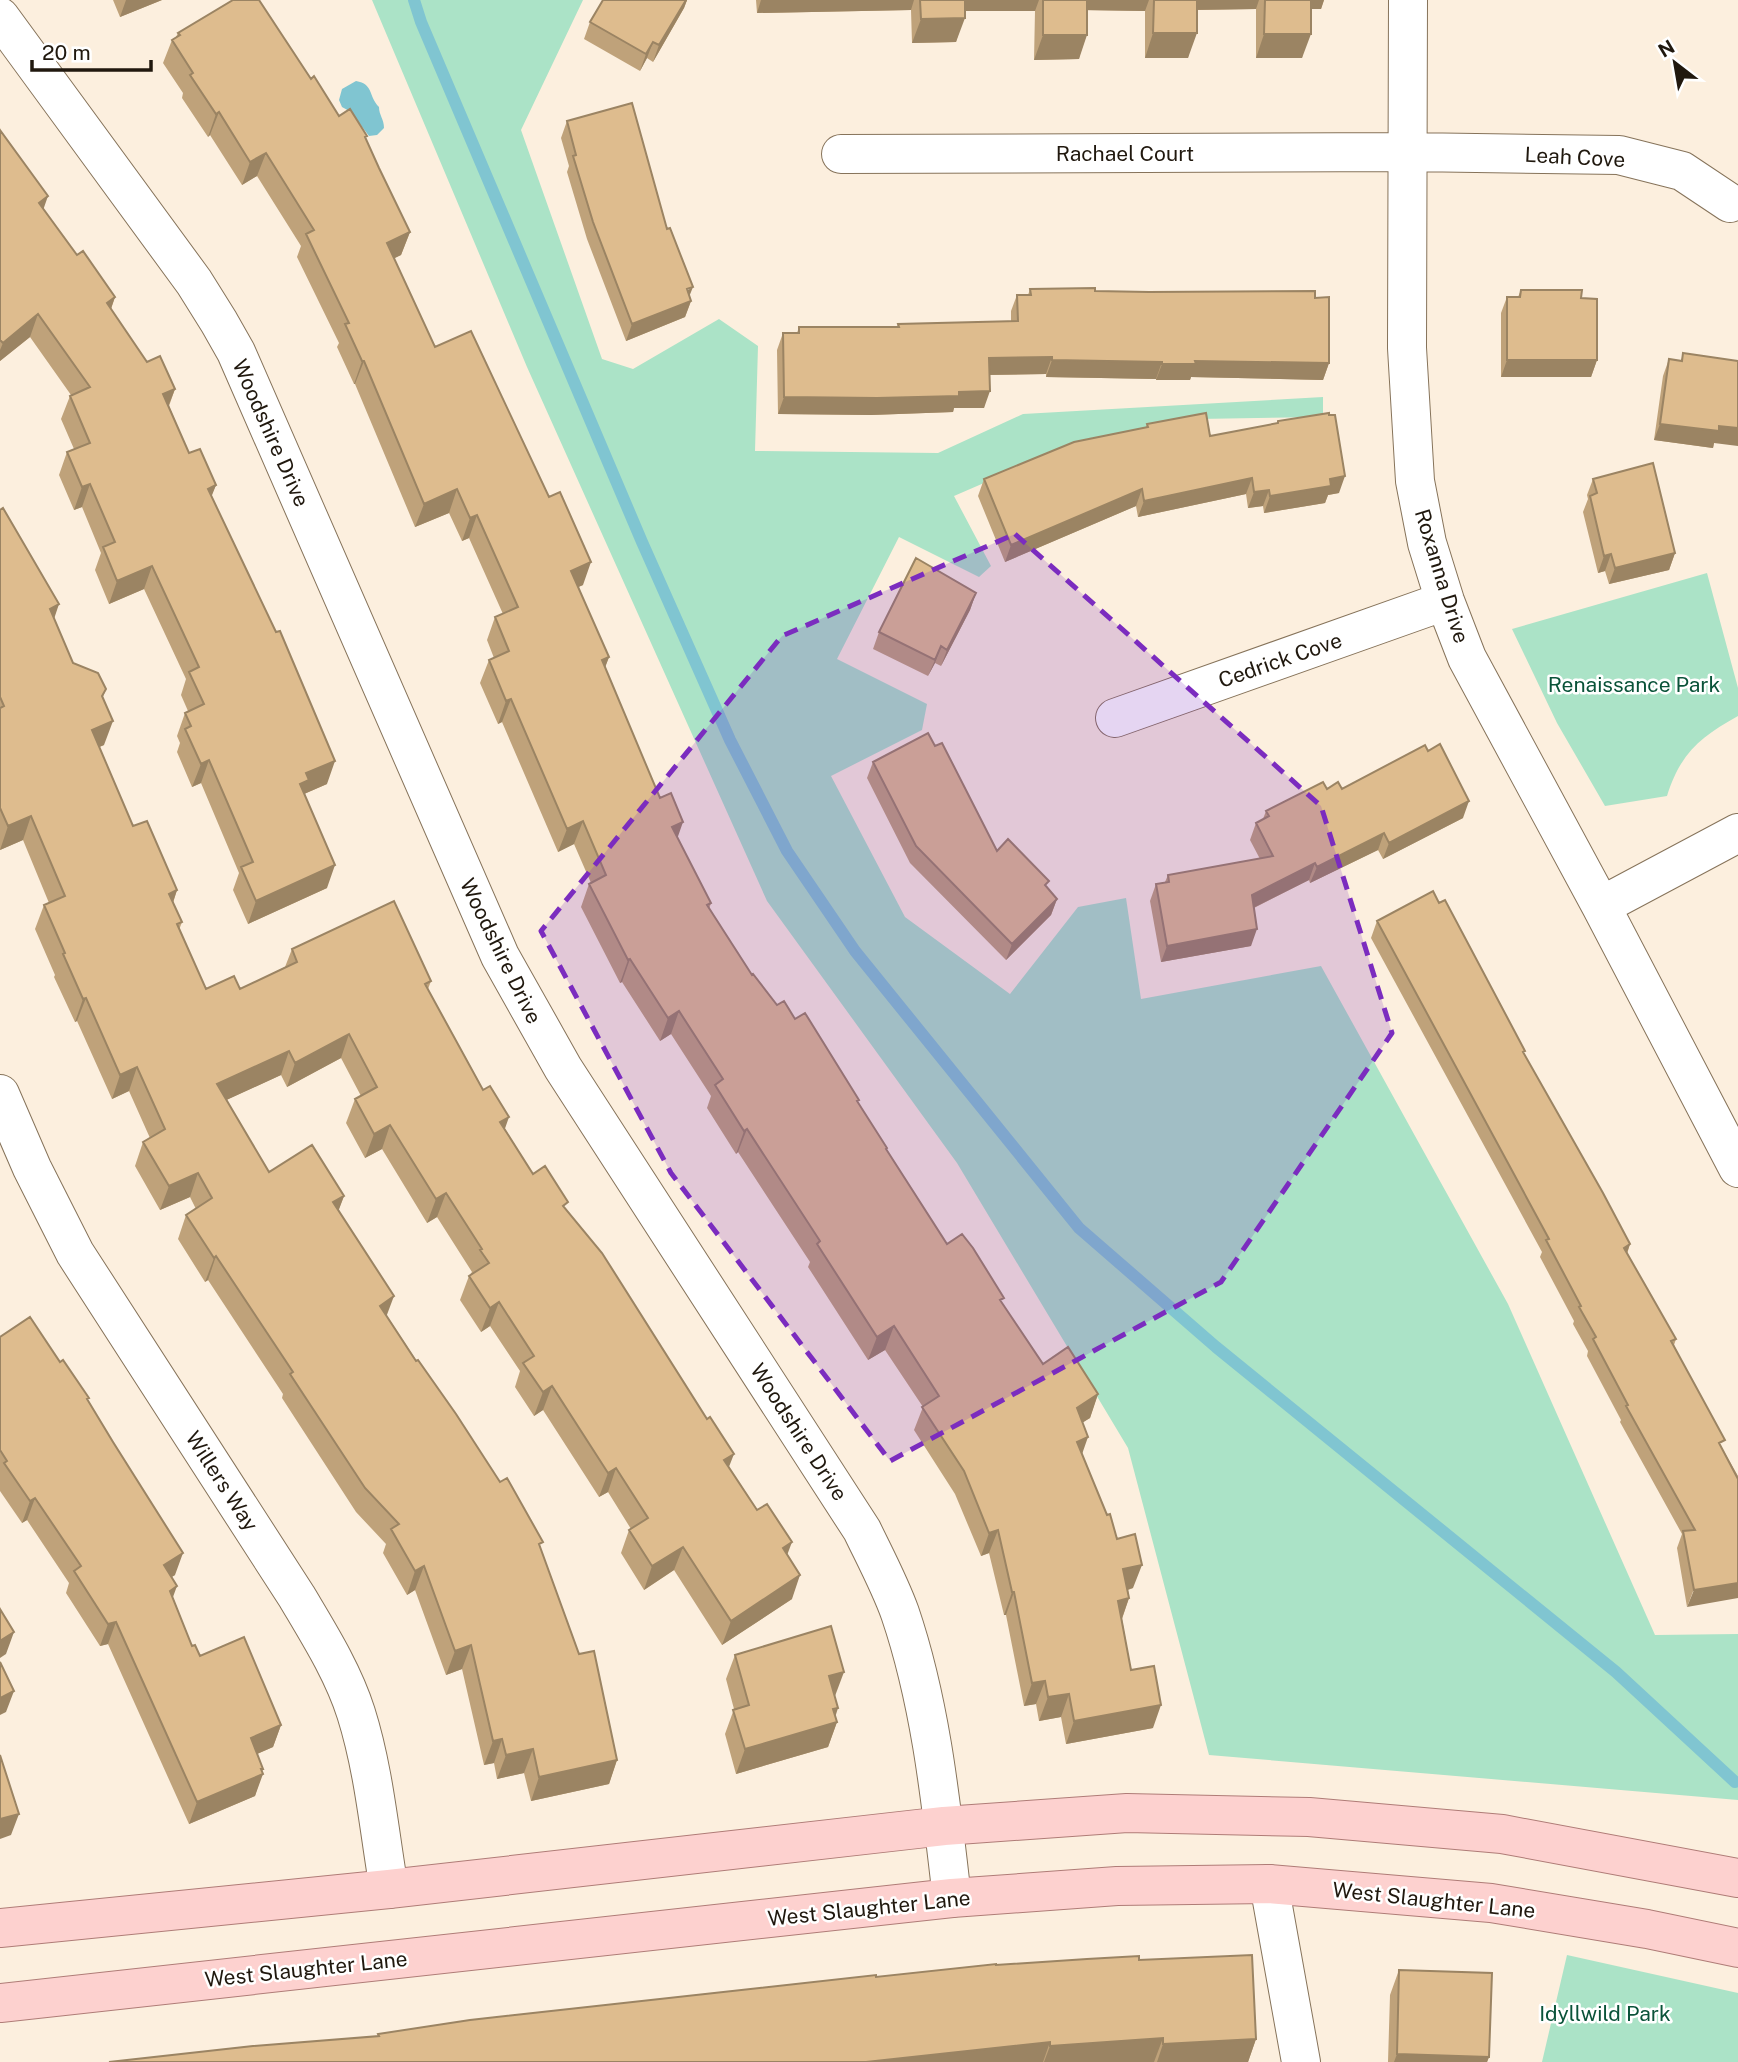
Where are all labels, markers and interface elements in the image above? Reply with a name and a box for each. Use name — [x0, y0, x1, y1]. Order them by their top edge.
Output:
scale bar — [32, 28, 150, 72]
north arrow — [1640, 28, 1710, 98]
text: N — [1654, 35, 1678, 62]
text: 20 m — [42, 40, 91, 65]
street label: Rachael Court — [1056, 141, 1194, 166]
street label: Leah Cove — [1524, 142, 1626, 172]
street label: Woodshire Drive — [227, 355, 315, 511]
street label: Roxanna Drive — [1410, 506, 1474, 646]
street label: Cedrick Cove — [1215, 627, 1345, 693]
park label: Renaissance Park — [1548, 672, 1721, 697]
street label: Woodshire Drive — [455, 874, 547, 1028]
street label: Woodshire Drive — [745, 1359, 853, 1505]
street label: Willers Way — [180, 1426, 264, 1536]
street label: West Slaughter Lane — [1331, 1877, 1537, 1923]
street label: West Slaughter Lane — [766, 1885, 972, 1931]
street label: West Slaughter Lane — [203, 1946, 409, 1992]
park label: Idyllwild Park — [1539, 2001, 1671, 2026]

